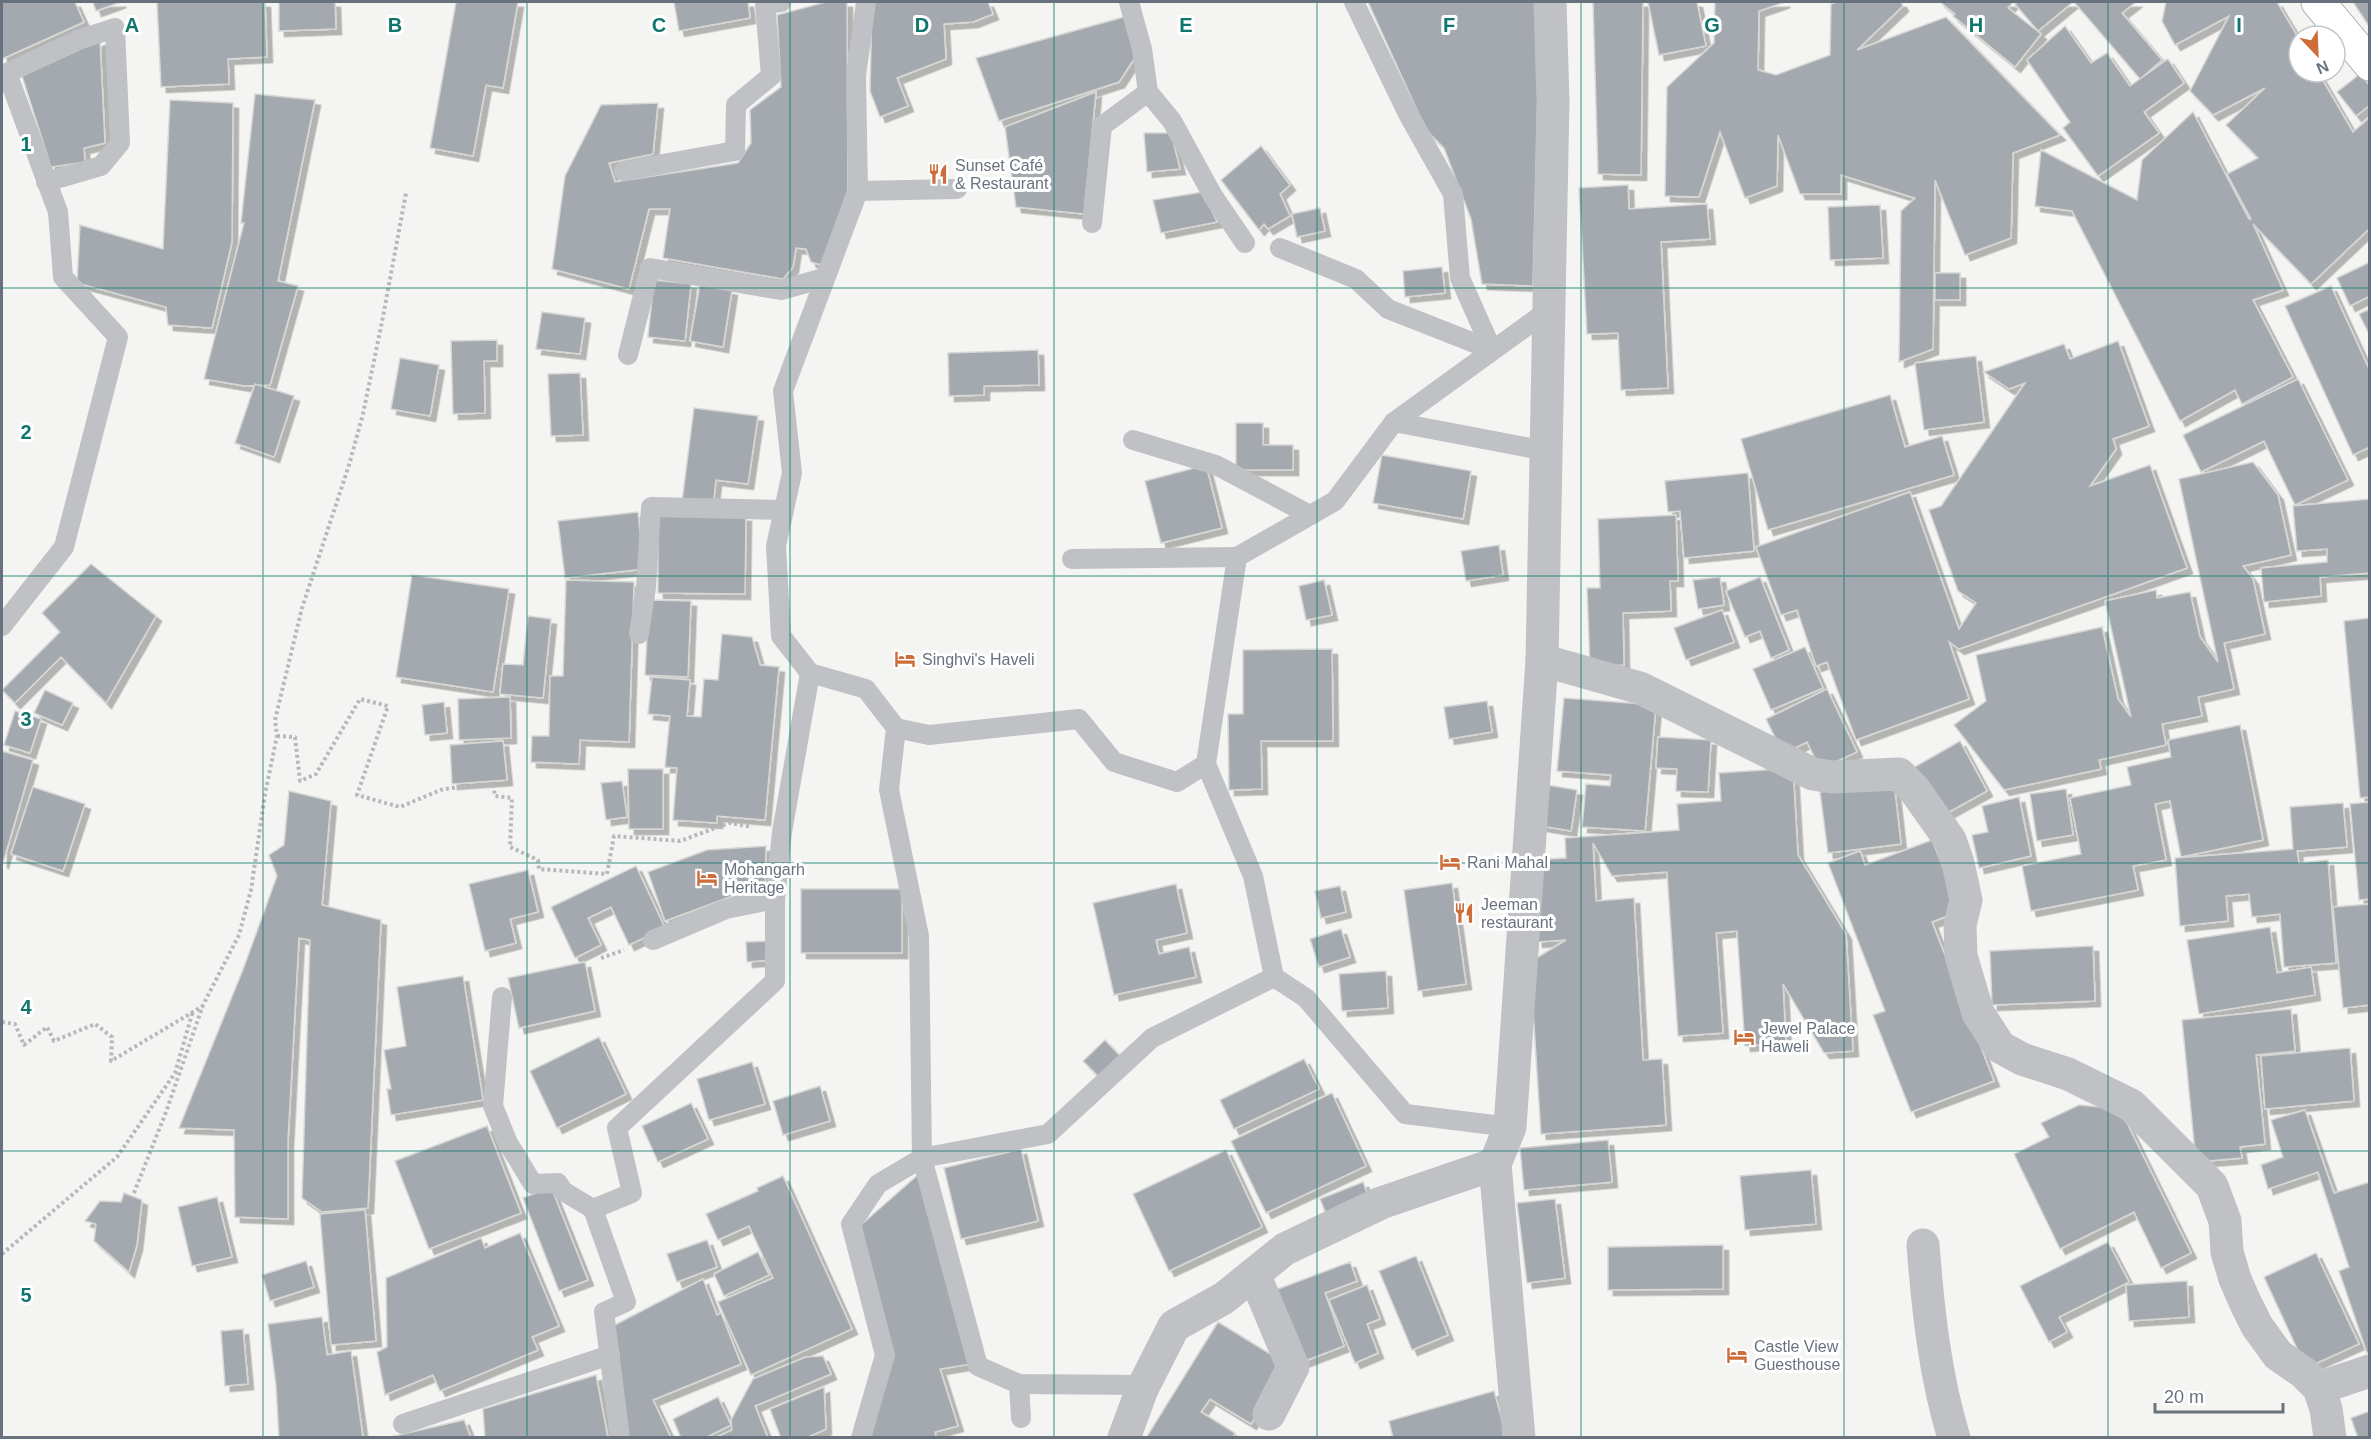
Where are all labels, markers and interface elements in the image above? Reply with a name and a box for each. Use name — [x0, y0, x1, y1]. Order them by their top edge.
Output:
text: A — [125, 14, 139, 36]
text: B — [388, 14, 402, 36]
text: C — [652, 14, 666, 36]
text: D — [915, 14, 929, 36]
text: E — [1179, 14, 1193, 36]
text: F — [1443, 14, 1455, 36]
text: G — [1704, 14, 1720, 36]
text: H — [1969, 14, 1983, 36]
text: I — [2236, 14, 2242, 36]
north arrow — [2287, 24, 2347, 84]
text: N — [2314, 57, 2331, 77]
text: 1 — [20, 133, 32, 155]
place label: Sunset Café & Restaurant — [955, 157, 1049, 192]
restaurant icon: Sunset Café & Restaurant — [926, 162, 950, 186]
text: 2 — [20, 421, 32, 443]
hotel icon: Singhvi's Haveli — [893, 647, 917, 671]
place label: Singhvi's Haveli — [922, 651, 1034, 668]
text: 3 — [20, 708, 32, 730]
hotel icon: Rani Mahal — [1438, 850, 1462, 874]
place label: Rani Mahal — [1467, 854, 1548, 871]
place label: Mohangarh Heritage — [724, 861, 805, 896]
hotel icon: Mohangarh Heritage — [695, 866, 719, 890]
place label: Jeeman restaurant — [1481, 896, 1554, 931]
restaurant icon: Jeeman restaurant — [1452, 901, 1476, 925]
text: 4 — [20, 996, 32, 1018]
place label: Jewel Palace Haweli — [1761, 1020, 1855, 1055]
hotel icon: Jewel Palace Haweli — [1732, 1025, 1756, 1049]
text: 5 — [20, 1284, 32, 1306]
place label: Castle View Guesthouse — [1754, 1338, 1840, 1373]
hotel icon: Castle View Guesthouse — [1725, 1343, 1749, 1367]
scale bar — [2155, 1376, 2282, 1414]
text: 20 m — [2164, 1387, 2204, 1407]

